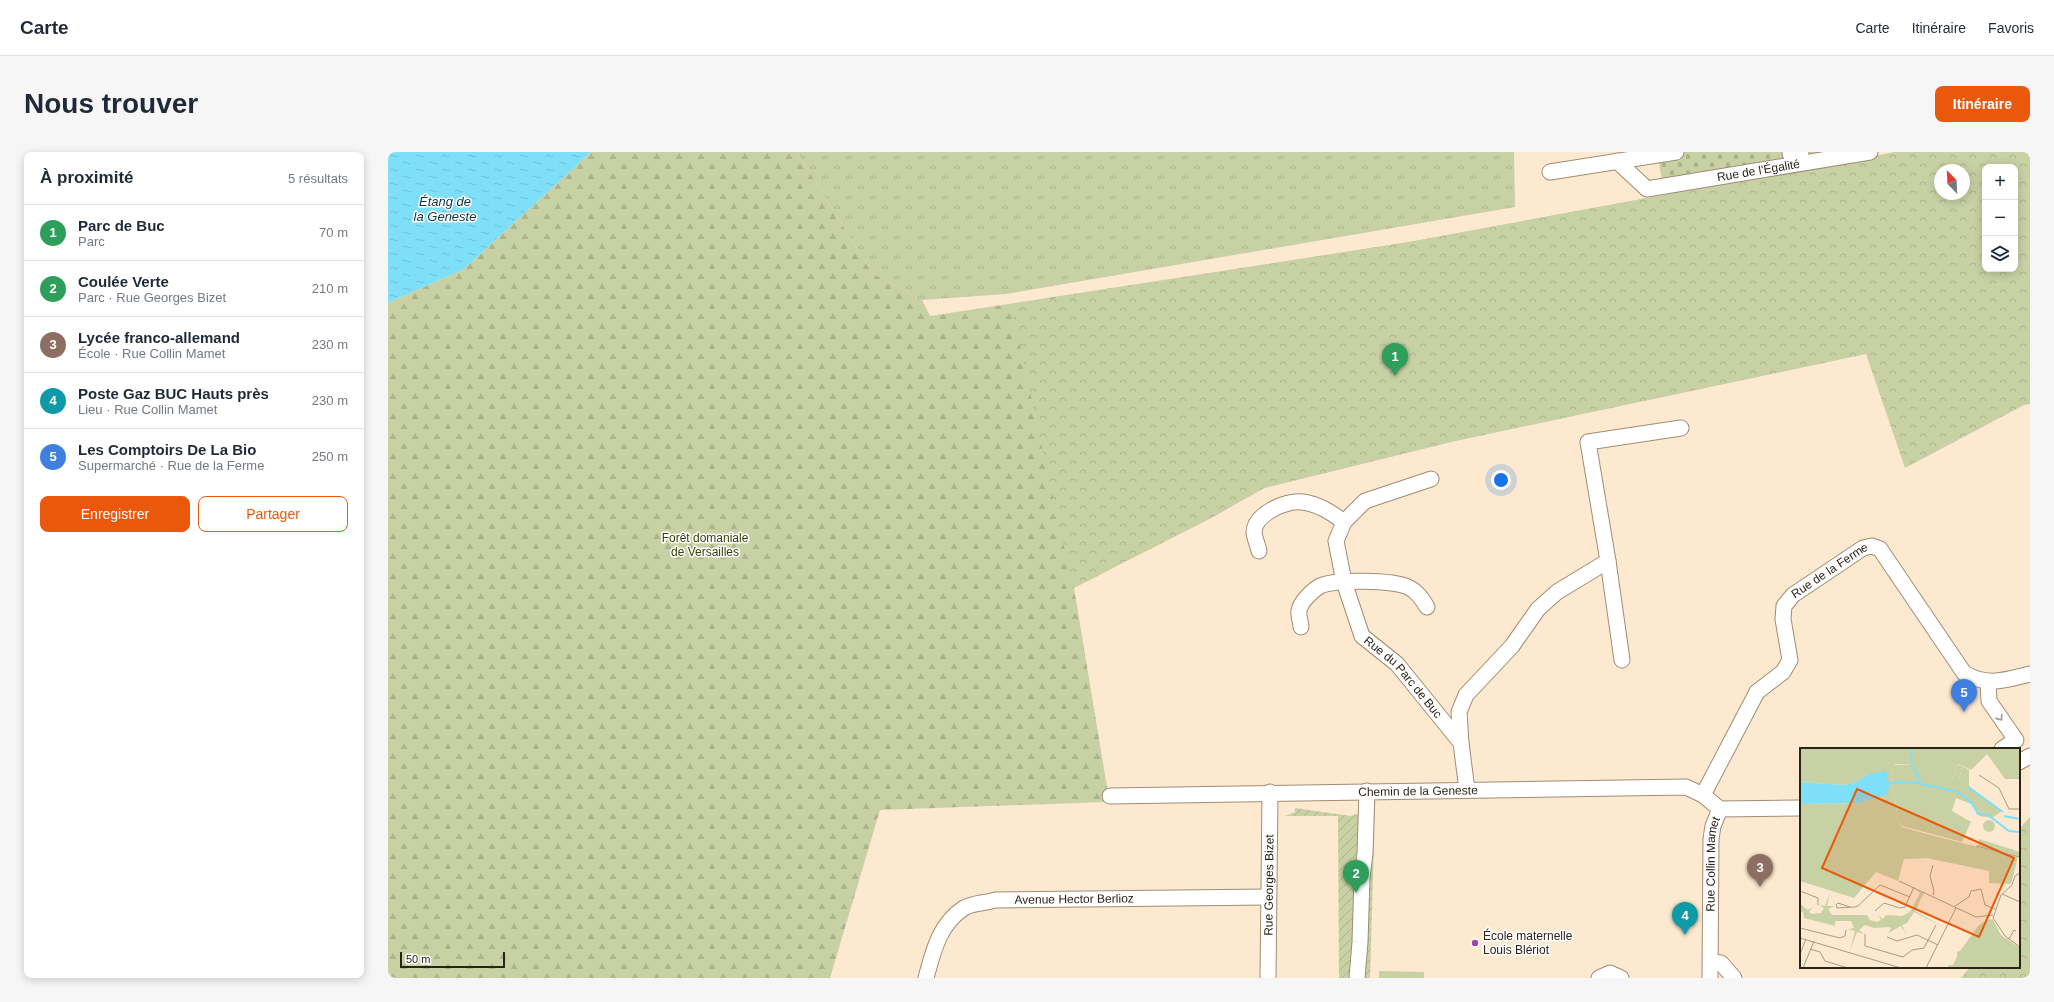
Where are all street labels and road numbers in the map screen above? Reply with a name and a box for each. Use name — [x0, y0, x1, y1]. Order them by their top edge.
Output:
street label: Rue de l'Égalité — [1716, 157, 1801, 184]
street label: Rue de la Ferme — [1789, 540, 1869, 601]
street label: Rue du Parc de Buc — [1361, 633, 1445, 721]
street label: Chemin de la Geneste — [1358, 783, 1478, 799]
street label: Rue Collin Mamet — [1703, 814, 1723, 912]
street label: Rue Georges Bizet — [1261, 834, 1277, 936]
street label: Avenue Hector Berlioz — [1014, 891, 1134, 907]

